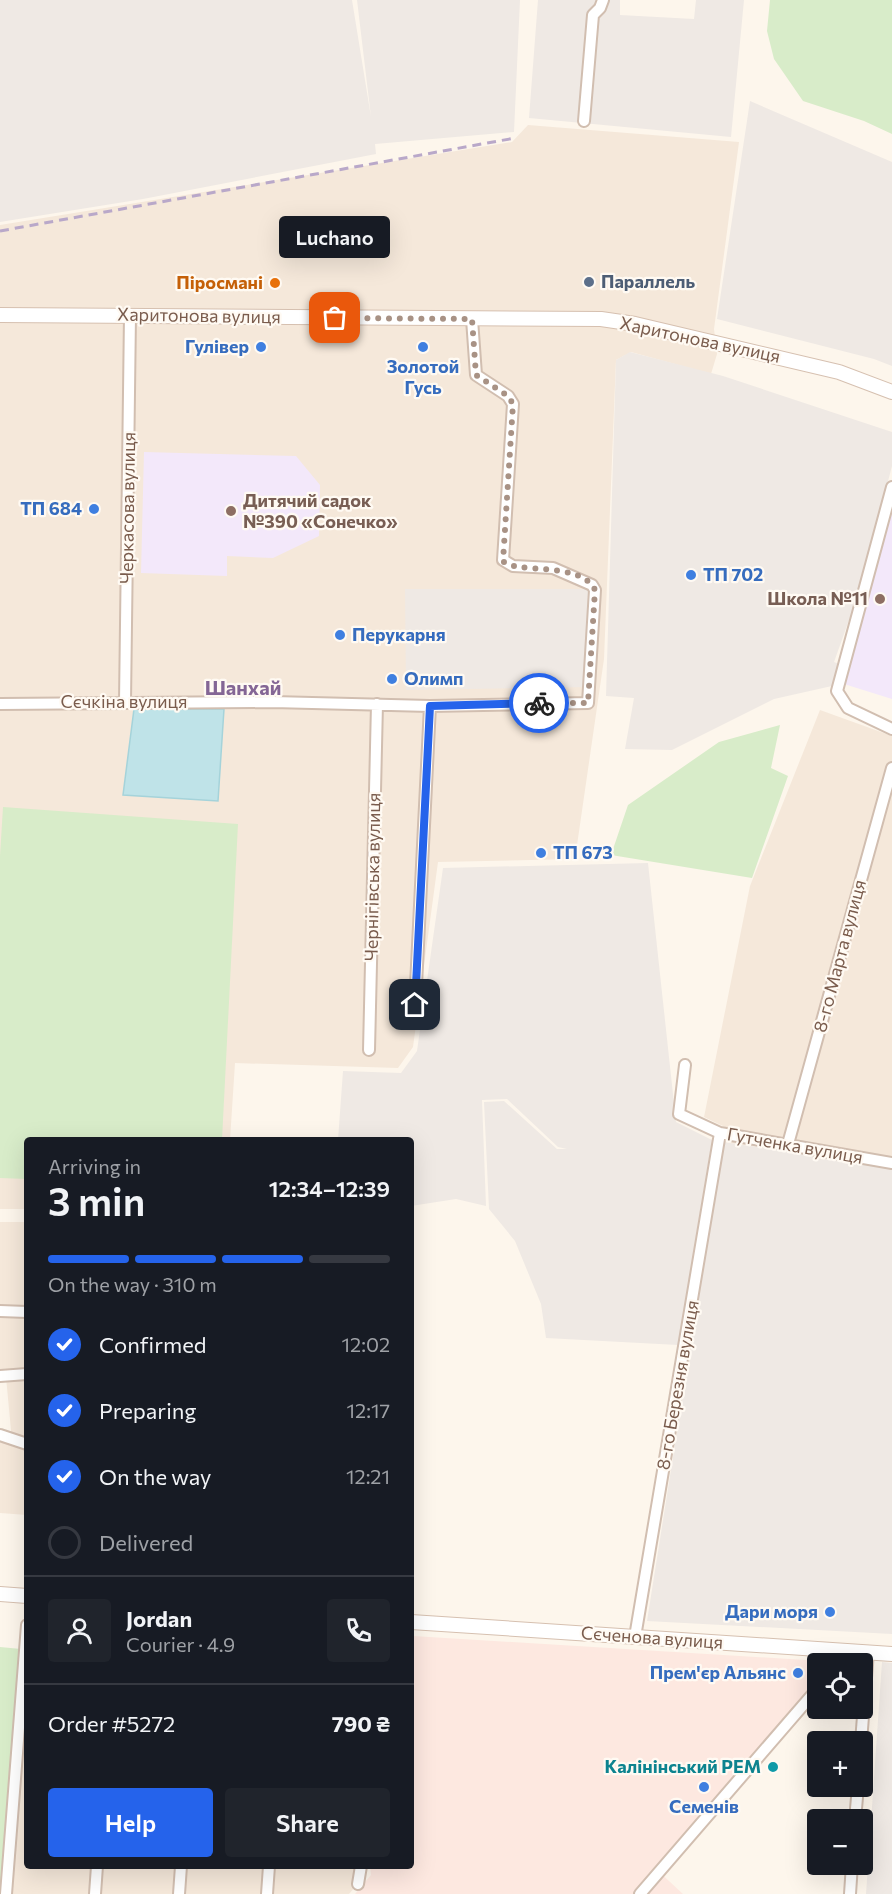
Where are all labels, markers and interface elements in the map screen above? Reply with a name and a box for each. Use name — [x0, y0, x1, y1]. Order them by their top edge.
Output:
callout: Luchano — [280, 216, 391, 258]
text: Luchano — [295, 225, 374, 249]
place label: Параллель — [601, 270, 695, 292]
place label: Піросмані — [176, 271, 263, 293]
marker: Параллель — [582, 275, 596, 289]
marker: Піросмані — [268, 276, 282, 290]
pin — [309, 292, 360, 343]
icon: bag — [318, 301, 351, 334]
street label: Харитонова вулиця — [117, 303, 281, 327]
street label: Харитонова вулиця — [618, 311, 783, 367]
place label: Гулівер — [185, 335, 249, 357]
marker: Гулівер — [254, 340, 268, 354]
marker: Золотой Гусь — [416, 340, 430, 354]
place label: Золотой Гусь — [387, 355, 459, 398]
street label: Черкасова вулиця — [115, 432, 139, 584]
place label: Дитячий садок №390 «Сонечко» — [243, 489, 398, 532]
place label: ТП 684 — [20, 497, 82, 519]
marker: ТП 684 — [87, 502, 101, 516]
marker: Дитячий садок №390 «Сонечко» — [224, 504, 238, 518]
place label: ТП 702 — [703, 563, 763, 585]
marker: ТП 702 — [684, 568, 698, 582]
place label: Школа №11 — [767, 587, 868, 609]
marker: Школа №11 — [873, 592, 887, 606]
place label: Перукарня — [352, 623, 446, 645]
marker: Перукарня — [333, 628, 347, 642]
place label: Олимп — [404, 667, 464, 689]
marker: Олимп — [385, 672, 399, 686]
courier — [509, 673, 569, 733]
district label: Шанхай — [205, 675, 281, 699]
icon: bike — [523, 687, 556, 720]
street label: Сєчкіна вулиця — [60, 690, 188, 712]
street label: Чернігівська вулиця — [360, 793, 384, 961]
place label: ТП 673 — [553, 841, 613, 863]
marker: ТП 673 — [534, 846, 548, 860]
street label: 8-го Марта вулиця — [808, 877, 870, 1035]
pin — [389, 979, 440, 1030]
icon: home — [398, 988, 431, 1021]
street label: Гутченка вулиця — [726, 1122, 865, 1168]
text: Arriving in — [48, 1154, 141, 1178]
text: 12:34–12:39 — [269, 1175, 390, 1202]
text: 3 min — [48, 1176, 145, 1224]
text: On the way · 310 m — [48, 1272, 217, 1296]
street label: 8-го Березня вулиця — [651, 1298, 703, 1471]
icon: check — [48, 1328, 81, 1361]
text: Confirmed — [99, 1331, 206, 1358]
text: 12:02 — [342, 1332, 390, 1356]
icon: check — [48, 1394, 81, 1427]
text: Preparing — [99, 1397, 196, 1424]
text: 12:17 — [347, 1398, 390, 1422]
icon: check — [48, 1460, 81, 1493]
text: On the way — [99, 1463, 211, 1490]
text: 12:21 — [346, 1464, 390, 1488]
text: Delivered — [99, 1529, 193, 1556]
button: person — [48, 1599, 111, 1662]
button: phone — [327, 1599, 390, 1662]
place label: Дари моря — [725, 1600, 818, 1622]
text: Jordan — [126, 1605, 192, 1632]
marker: Дари моря — [823, 1605, 837, 1619]
street label: Сєченова вулиця — [580, 1621, 724, 1653]
text: Courier · 4.9 — [126, 1632, 235, 1656]
map controls — [807, 1653, 873, 1875]
button: locate — [807, 1653, 873, 1719]
place label: Прем'єр Альянс — [650, 1661, 786, 1683]
marker: Прем'єр Альянс — [791, 1666, 805, 1680]
text: Order #5272 — [48, 1710, 175, 1737]
text: 790 ₴ — [332, 1710, 390, 1737]
button: + — [807, 1731, 873, 1797]
place label: Калінінський РЕМ — [605, 1755, 761, 1777]
marker: Калінінський РЕМ — [766, 1760, 780, 1774]
marker: Семенів — [697, 1780, 711, 1794]
button: Help — [48, 1788, 213, 1857]
button: Share — [225, 1788, 390, 1857]
place label: Семенів — [669, 1795, 739, 1817]
button: − — [807, 1809, 873, 1875]

